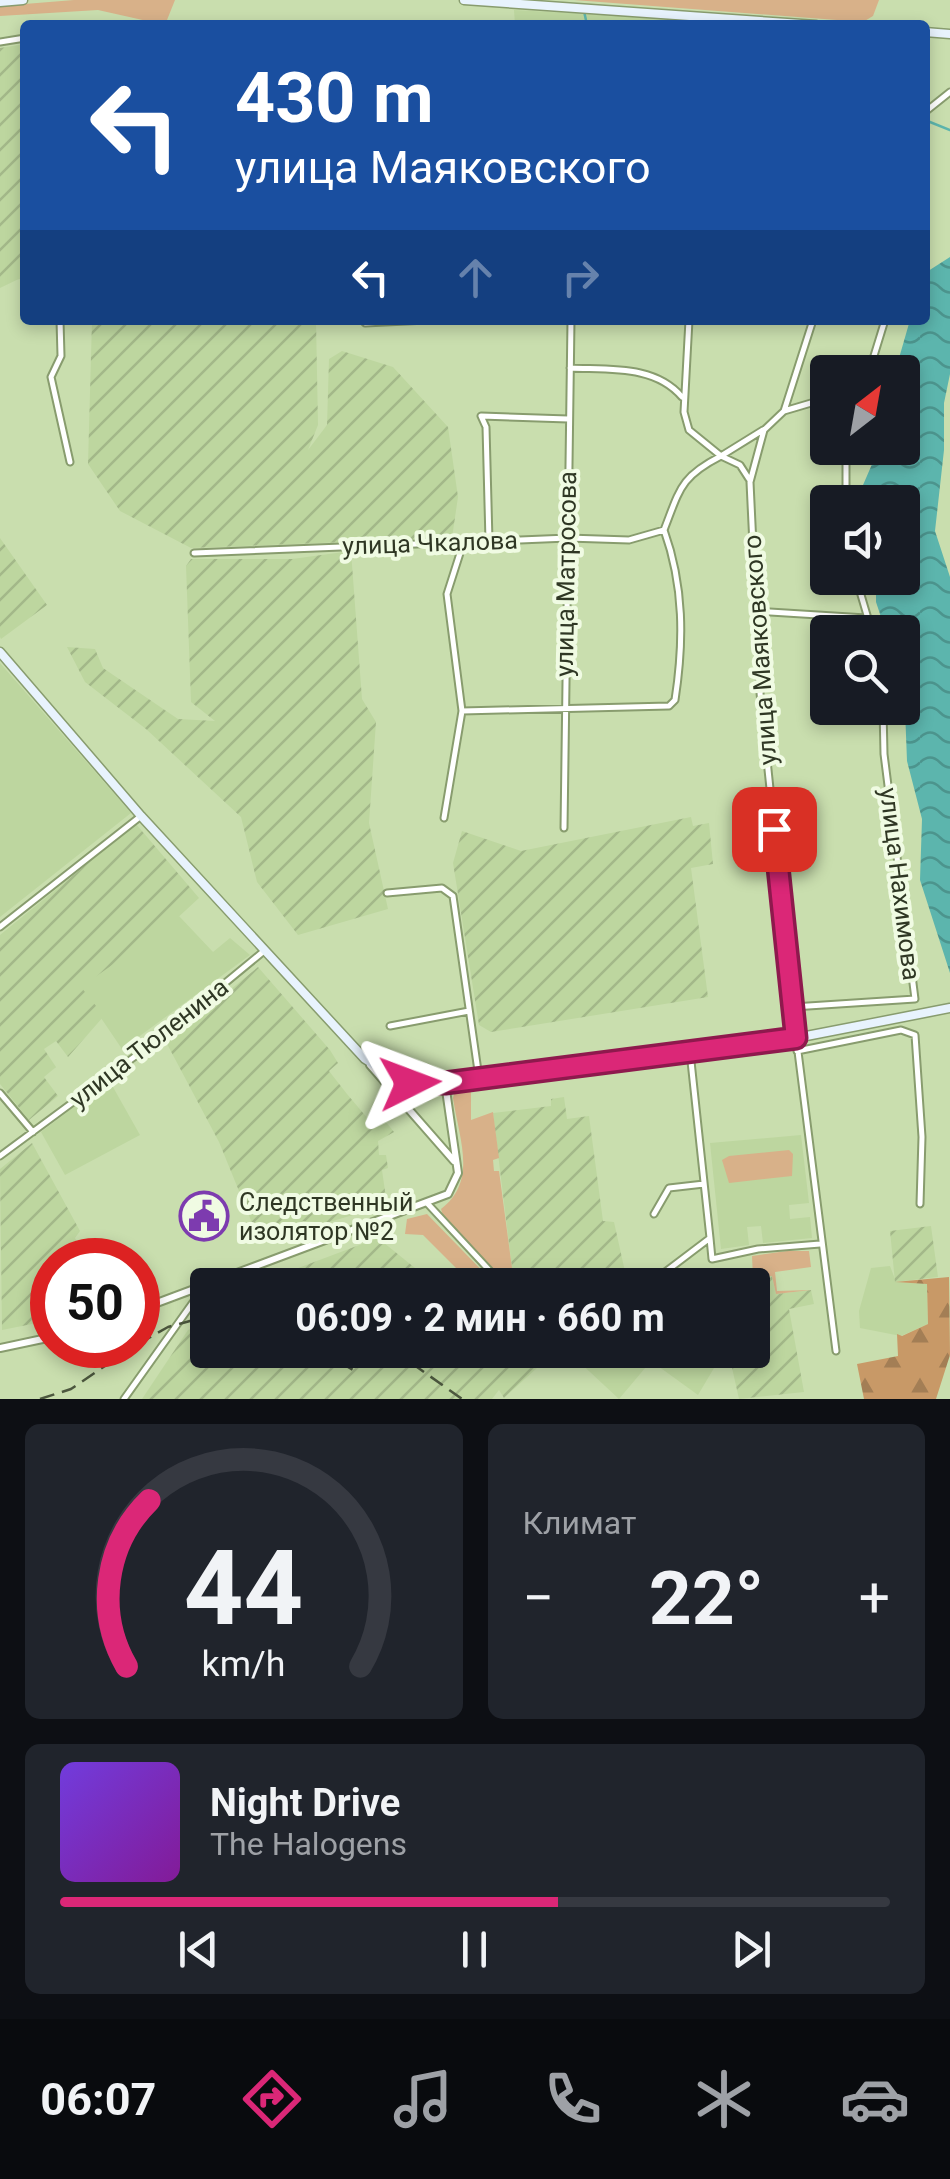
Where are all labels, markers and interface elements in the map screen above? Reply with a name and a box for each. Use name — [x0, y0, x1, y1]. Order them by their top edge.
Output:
text: 430 m — [235, 57, 434, 139]
icon: left — [70, 60, 200, 190]
text: улица Маяковского — [235, 141, 651, 194]
icon: left — [343, 250, 398, 305]
icon: ahead — [448, 250, 503, 305]
icon: right — [553, 250, 608, 305]
north arrow — [810, 355, 920, 465]
map controls — [810, 355, 920, 725]
street label: улица Матросова — [550, 471, 582, 677]
button: sound — [810, 485, 920, 595]
street label: улица Чкалова — [342, 525, 518, 561]
street label: улица Маяковского — [737, 534, 783, 766]
button: search — [810, 615, 920, 725]
street label: улица Нахимова — [874, 786, 926, 982]
pin — [732, 787, 817, 872]
icon: arrive — [747, 802, 802, 857]
street label: улица Тюленина — [64, 972, 234, 1114]
position arrow — [358, 1031, 462, 1135]
place label: Следственный изолятор №2 — [239, 1188, 413, 1246]
public building icon: Следственный изолятор №2 — [178, 1190, 230, 1242]
speed limit sign: 50 — [30, 1238, 160, 1368]
text: 06:09 · 2 мин · 660 m — [295, 1296, 665, 1340]
text: Климат — [523, 1504, 636, 1542]
text: 44 — [184, 1528, 303, 1649]
text: 22° — [649, 1554, 764, 1642]
text: − — [523, 1566, 554, 1630]
text: + — [859, 1566, 890, 1630]
text: km/h — [202, 1643, 286, 1685]
text: Night Drive — [210, 1781, 400, 1825]
text: The Halogens — [210, 1825, 407, 1863]
icon: previous — [171, 1922, 226, 1977]
icon: pause — [447, 1922, 502, 1977]
icon: next — [724, 1922, 779, 1977]
icon: directions — [237, 2064, 307, 2134]
icon: music — [388, 2064, 458, 2134]
icon: phone — [538, 2064, 608, 2134]
icon: climate — [689, 2064, 759, 2134]
icon: car — [840, 2064, 910, 2134]
text: 06:07 — [40, 2073, 156, 2126]

